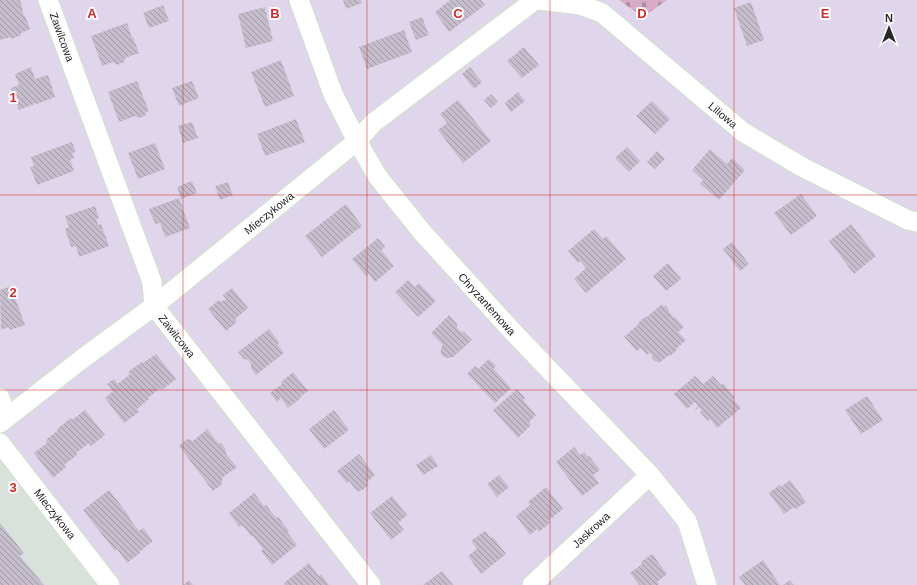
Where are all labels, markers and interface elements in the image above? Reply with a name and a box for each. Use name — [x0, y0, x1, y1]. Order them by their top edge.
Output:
text: A — [87, 6, 97, 21]
text: B — [270, 6, 280, 21]
text: C — [453, 6, 463, 21]
text: D — [637, 6, 647, 21]
text: E — [821, 6, 830, 21]
north arrow — [869, 8, 909, 48]
street label: Zawilcowa — [48, 11, 77, 64]
text: N — [885, 12, 893, 24]
text: 1 — [9, 90, 17, 105]
street label: Liliowa — [706, 100, 740, 131]
street label: Mieczykowa — [242, 189, 297, 237]
street label: Chryzantemowa — [456, 270, 519, 338]
text: 2 — [9, 285, 17, 300]
street label: Zawilcowa — [156, 312, 198, 361]
text: 3 — [9, 480, 17, 495]
street label: Mieczykowa — [32, 487, 79, 542]
street label: Jaskrowa — [570, 509, 613, 550]

